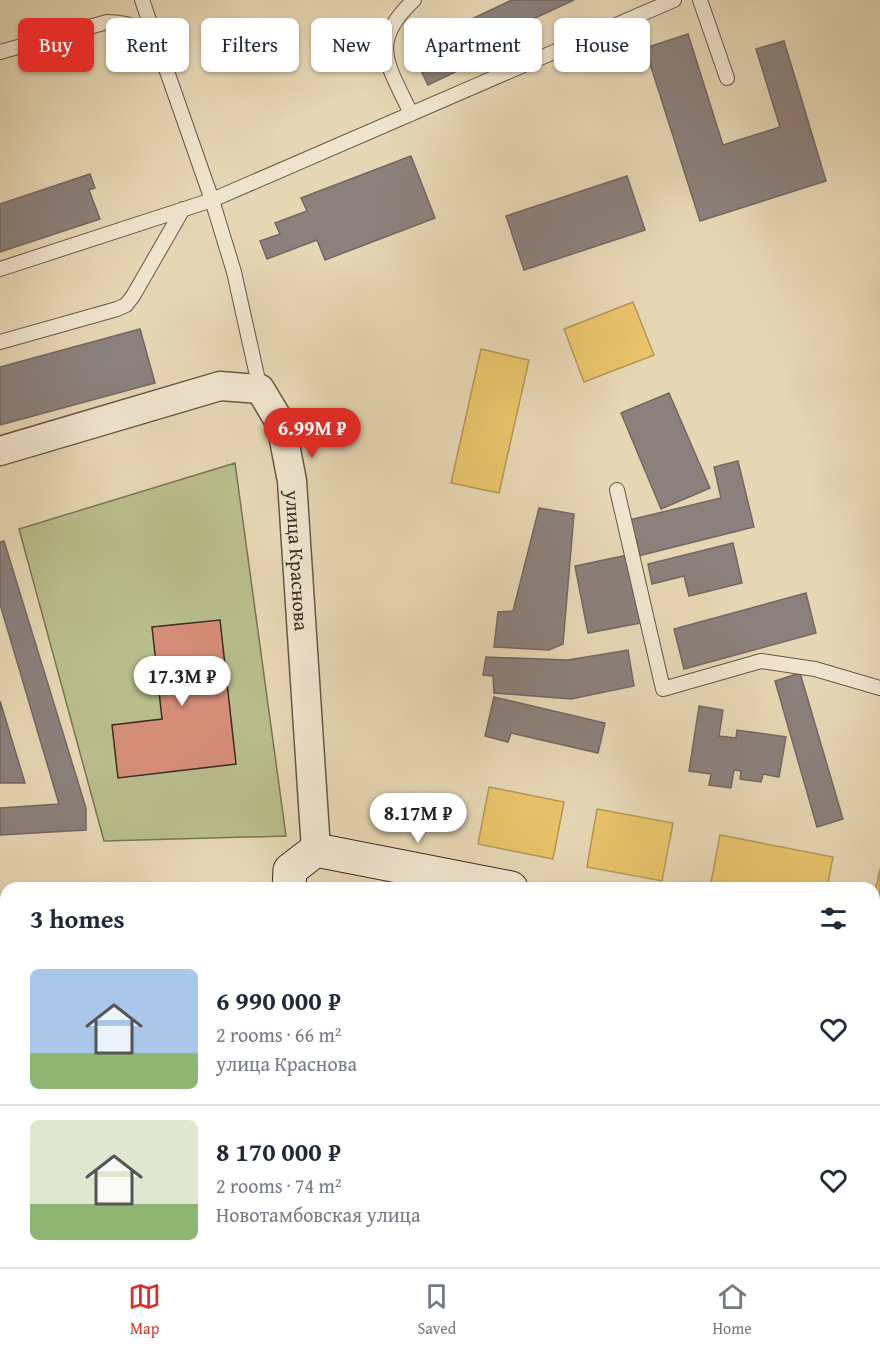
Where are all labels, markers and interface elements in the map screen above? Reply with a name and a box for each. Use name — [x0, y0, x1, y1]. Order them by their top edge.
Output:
chip: Buy — [18, 18, 94, 72]
chip: Rent — [106, 18, 189, 72]
chip: Filters — [201, 18, 299, 72]
chip: New — [311, 18, 392, 72]
chip: Apartment — [404, 18, 542, 72]
chip: House — [554, 18, 650, 72]
pin: 6.99M ₽ — [257, 408, 367, 459]
text: 6.99M ₽ — [278, 413, 346, 442]
street label: улица Краснова — [279, 488, 317, 632]
pin: 17.3M ₽ — [127, 656, 237, 707]
text: 17.3M ₽ — [148, 661, 216, 690]
pin: 8.17M ₽ — [363, 793, 473, 844]
text: 8.17M ₽ — [384, 798, 452, 827]
text: 3 homes — [30, 899, 125, 938]
icon: filters — [817, 902, 850, 935]
text: 6 990 000 ₽ — [216, 981, 341, 1020]
icon: home — [78, 993, 150, 1065]
icon: heart — [817, 1013, 850, 1046]
text: 2 rooms · 66 m² — [216, 1020, 342, 1049]
text: улица Краснова — [216, 1049, 357, 1078]
text: 8 170 000 ₽ — [216, 1132, 341, 1171]
icon: home — [78, 1144, 150, 1216]
icon: heart — [817, 1164, 850, 1197]
text: 2 rooms · 74 m² — [216, 1171, 342, 1200]
text: Новотамбовская улица — [216, 1200, 421, 1229]
tab: Map — [128, 1280, 161, 1340]
tab: Saved — [417, 1280, 456, 1340]
tab: Home — [712, 1280, 752, 1340]

